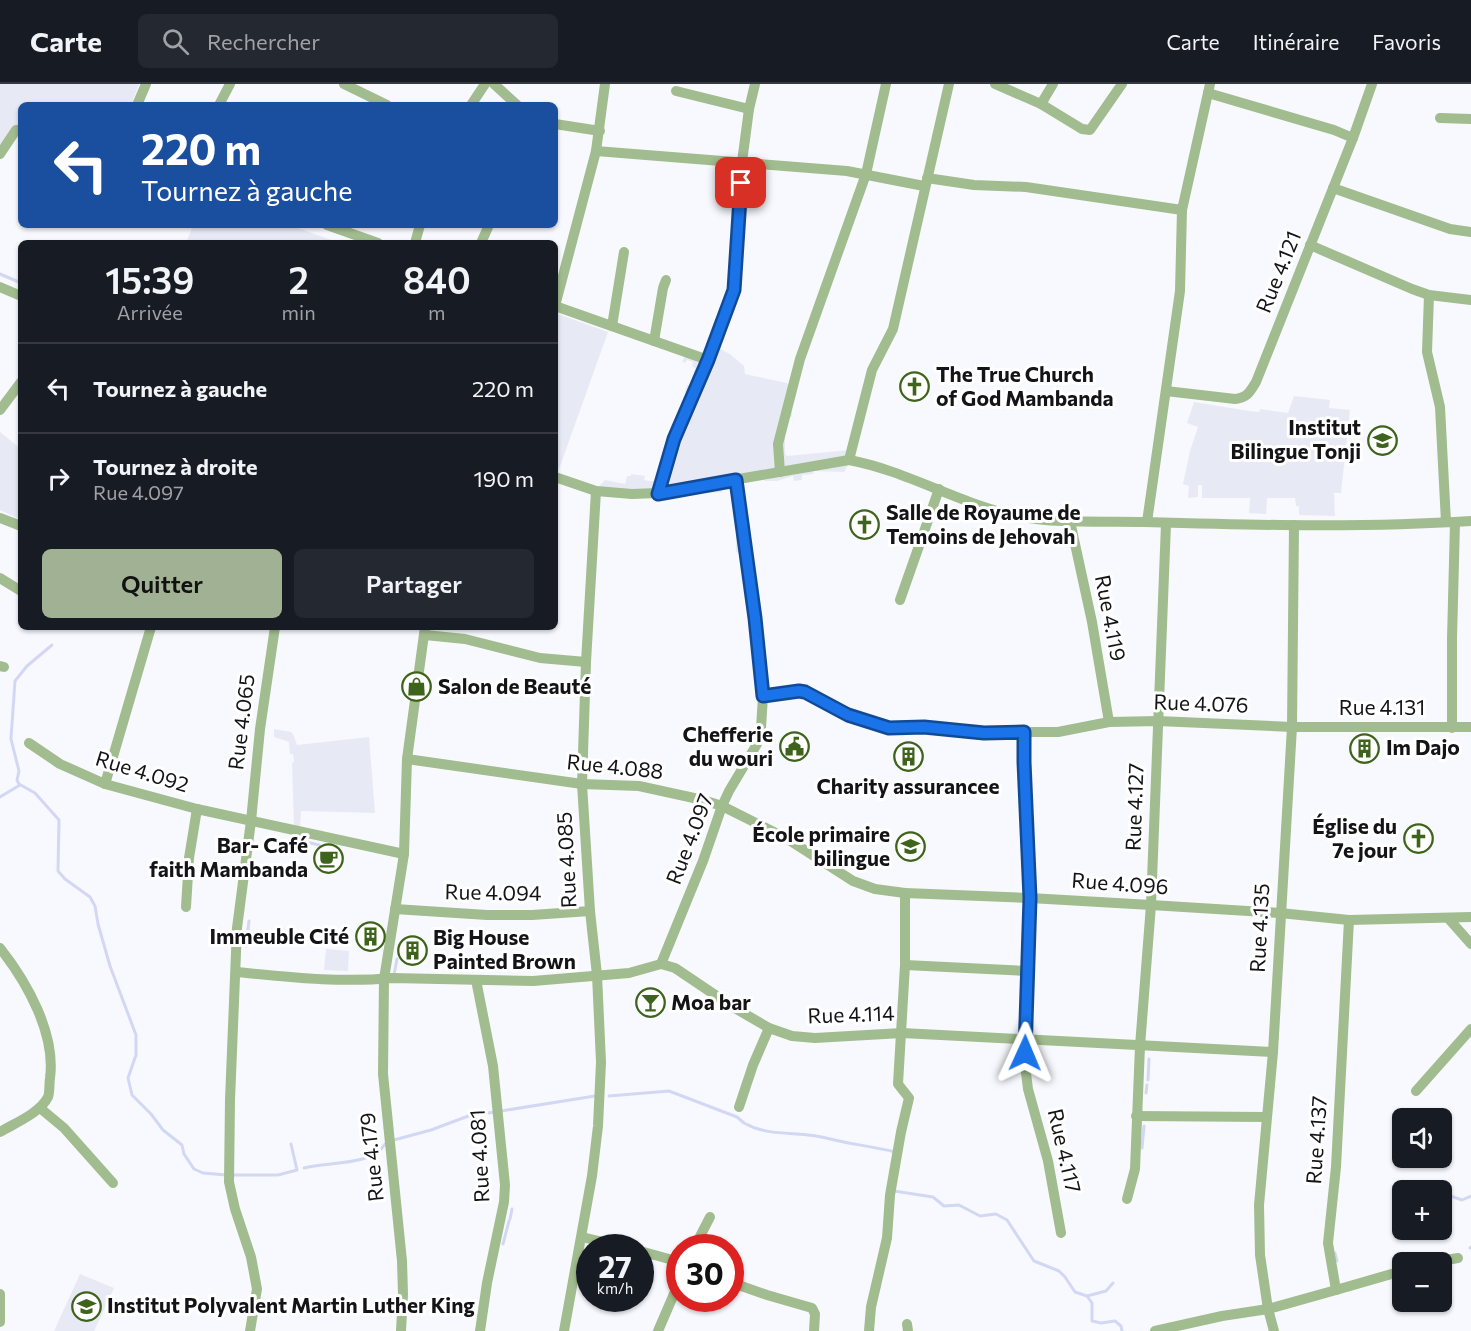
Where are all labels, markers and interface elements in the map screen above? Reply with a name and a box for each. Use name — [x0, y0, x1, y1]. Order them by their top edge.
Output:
search box — [138, 14, 558, 68]
text: Carte — [30, 24, 102, 58]
icon: search — [159, 25, 192, 58]
text: Rechercher — [207, 28, 320, 55]
text: Carte — [1166, 29, 1220, 54]
text: Itinéraire — [1253, 29, 1339, 54]
text: Favoris — [1372, 29, 1441, 54]
text: 220 m — [141, 122, 261, 174]
icon: left — [42, 126, 120, 204]
pin — [715, 157, 766, 208]
icon: arrive — [724, 166, 757, 199]
text: Tournez à gauche — [141, 174, 352, 207]
street label: Rue 4.121 — [1250, 227, 1305, 316]
text: 15:39 — [105, 257, 194, 301]
text: 2 — [288, 257, 309, 301]
text: 840 — [403, 257, 471, 301]
text: Arrivée — [117, 300, 183, 324]
text: min — [282, 300, 316, 324]
text: m — [428, 300, 446, 324]
place label: The True Church of God Mambanda — [936, 361, 1114, 410]
church icon: The True Church of God Mambanda — [899, 371, 931, 403]
icon: left — [42, 372, 75, 405]
text: Tournez à gauche — [93, 375, 267, 402]
text: 220 m — [472, 375, 534, 402]
place label: Institut Bilingue Tonji — [1231, 414, 1361, 463]
school or university icon: Institut Bilingue Tonji — [1366, 424, 1398, 456]
text: Tournez à droite — [93, 453, 258, 480]
icon: right — [42, 462, 75, 495]
text: 190 m — [473, 465, 534, 492]
text: Rue 4.097 — [93, 480, 184, 504]
place label: Salle de Royaume de Temoins de Jehovah — [886, 499, 1081, 548]
church icon: Salle de Royaume de Temoins de Jehovah — [849, 509, 881, 541]
button: Quitter — [42, 549, 282, 618]
button: Partager — [294, 549, 534, 618]
street label: Rue 4.119 — [1091, 572, 1132, 663]
shop icon: Salon de Beauté — [401, 671, 433, 703]
street label: Rue 4.065 — [222, 672, 259, 771]
place label: Salon de Beauté — [438, 673, 591, 698]
street label: Rue 4.076 — [1153, 688, 1249, 717]
street label: Rue 4.131 — [1339, 694, 1425, 719]
place label: Chefferie du wouri — [683, 721, 773, 770]
public building icon: Chefferie du wouri — [778, 731, 810, 763]
building icon: Im Dajo — [1349, 732, 1381, 764]
place label: Im Dajo — [1386, 734, 1460, 759]
building icon: Charity assurancee — [892, 740, 924, 772]
street label: Rue 4.092 — [93, 745, 192, 797]
street label: Rue 4.088 — [566, 748, 665, 783]
street label: Rue 4.127 — [1119, 762, 1148, 851]
place label: Charity assurancee — [816, 773, 1000, 798]
street label: Rue 4.097 — [660, 790, 717, 887]
street label: Rue 4.085 — [550, 811, 581, 909]
place label: Église du 7e jour — [1312, 813, 1397, 862]
place label: École primaire bilingue — [752, 821, 890, 870]
church icon: Église du 7e jour — [1402, 823, 1434, 855]
school or university icon: École primaire bilingue — [895, 831, 927, 863]
place label: Bar- Café faith Mambanda — [149, 832, 308, 881]
cafe icon: Bar- Café faith Mambanda — [313, 842, 345, 874]
street label: Rue 4.096 — [1071, 867, 1169, 898]
street label: Rue 4.094 — [444, 878, 542, 905]
street label: Rue 4.135 — [1244, 883, 1273, 973]
building icon: Immeuble Cité — [354, 921, 386, 953]
place label: Immeuble Cité — [209, 923, 349, 948]
place label: Big House Painted Brown — [433, 924, 576, 973]
building icon: Big House Painted Brown — [396, 934, 428, 966]
bar icon: Moa bar — [634, 987, 666, 1019]
place label: Moa bar — [671, 989, 751, 1014]
street label: Rue 4.114 — [807, 999, 895, 1028]
position arrow — [993, 1021, 1057, 1085]
street label: Rue 4.137 — [1300, 1095, 1331, 1185]
street label: Rue 4.117 — [1044, 1106, 1087, 1195]
map controls — [1392, 1108, 1452, 1312]
button: sound — [1392, 1108, 1452, 1168]
street label: Rue 4.081 — [464, 1109, 493, 1203]
street label: Rue 4.179 — [353, 1111, 388, 1203]
button: + — [1392, 1180, 1452, 1240]
speed limit sign: 30 — [666, 1234, 744, 1312]
text: 27 — [598, 1247, 632, 1284]
button: − — [1392, 1252, 1452, 1312]
text: km/h — [597, 1279, 633, 1297]
school or university icon: Institut Polyvalent Martin Luther King — [70, 1290, 102, 1322]
place label: Institut Polyvalent Martin Luther King — [107, 1292, 475, 1317]

